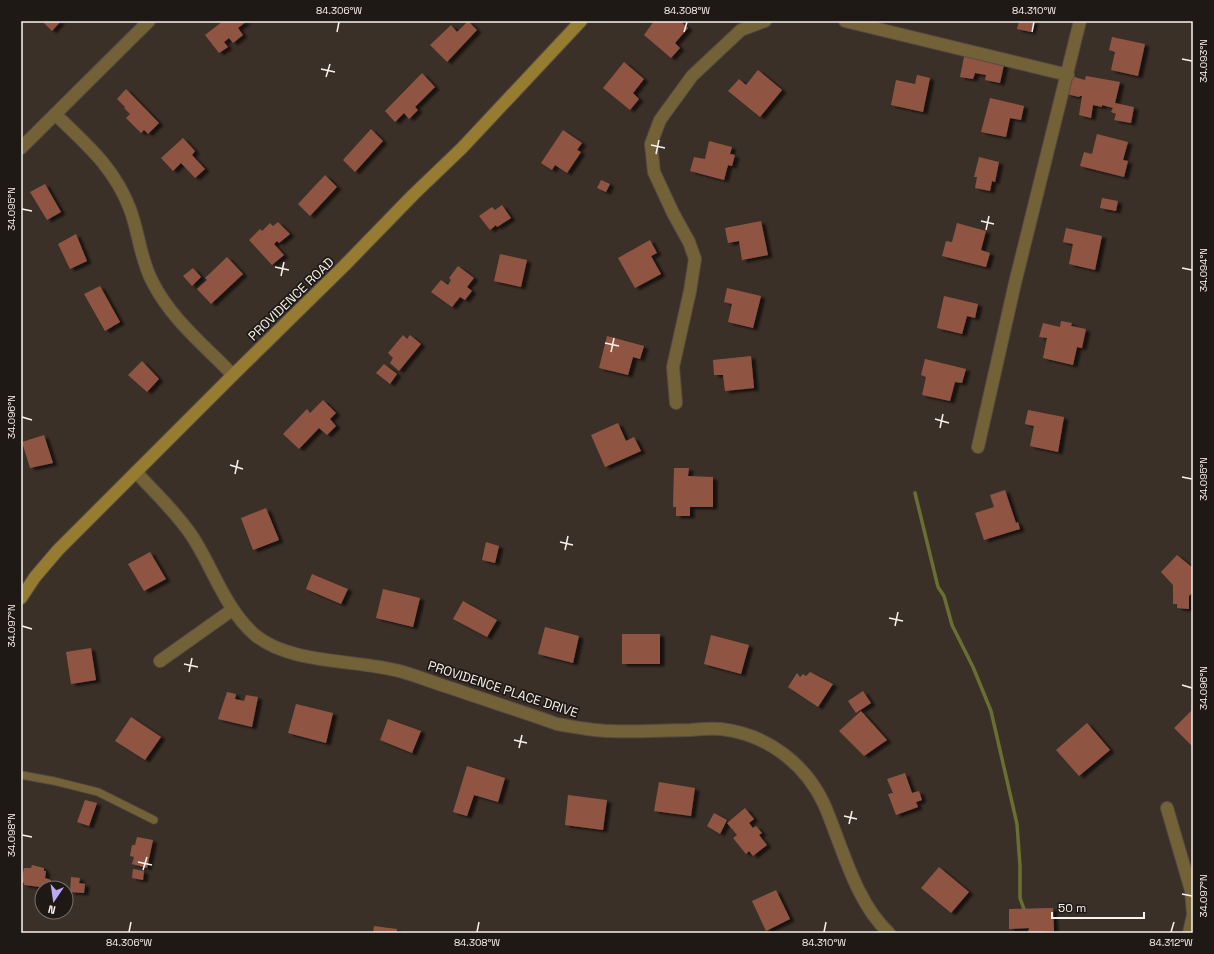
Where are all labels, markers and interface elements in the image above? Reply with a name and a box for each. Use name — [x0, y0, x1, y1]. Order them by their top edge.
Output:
text: 84.306°W — [316, 4, 362, 17]
text: 84.308°W — [664, 4, 710, 17]
text: 84.310°W — [1012, 4, 1056, 17]
text: 34.093°N — [1197, 39, 1210, 83]
text: 34.095°N — [5, 187, 18, 231]
text: 34.094°N — [1197, 248, 1210, 292]
street label: PROVIDENCE ROAD — [244, 254, 338, 344]
text: 34.096°N — [5, 395, 18, 439]
text: 34.095°N — [1197, 457, 1210, 501]
text: 34.097°N — [5, 604, 18, 648]
street label: PROVIDENCE PLACE DRIVE — [426, 657, 580, 721]
text: 34.096°N — [1197, 666, 1210, 710]
text: 34.098°N — [5, 813, 18, 857]
text: 34.097°N — [1197, 874, 1210, 918]
north arrow — [34, 880, 74, 920]
scale bar — [1052, 894, 1144, 920]
text: 50 m — [1058, 900, 1086, 916]
text: N — [47, 902, 57, 917]
text: 84.306°W — [106, 936, 152, 949]
text: 84.308°W — [454, 936, 500, 949]
text: 84.310°W — [802, 936, 846, 949]
text: 84.312°W — [1149, 936, 1193, 949]

